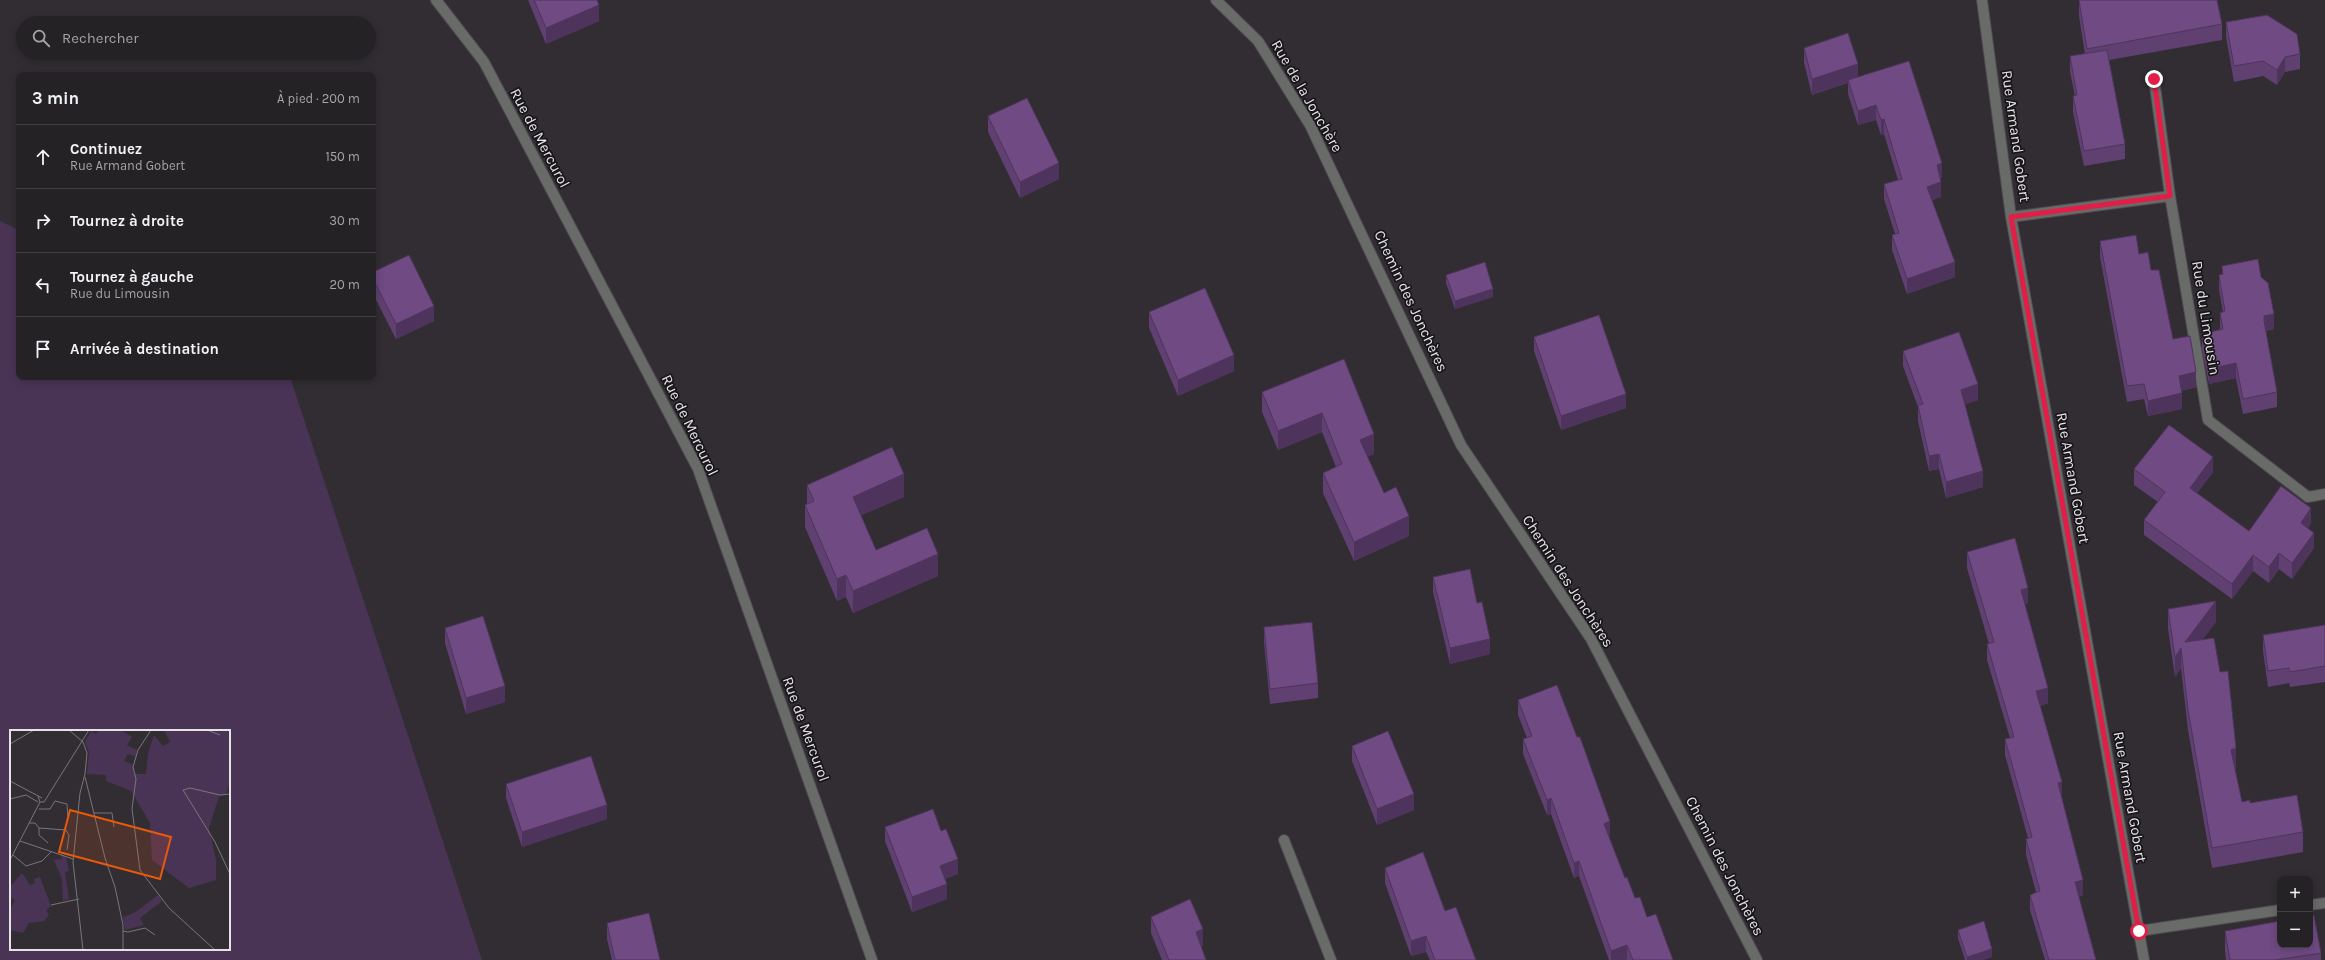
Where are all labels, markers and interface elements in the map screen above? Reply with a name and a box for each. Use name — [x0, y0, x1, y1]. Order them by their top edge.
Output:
search box — [16, 16, 376, 60]
icon: search — [30, 27, 52, 49]
text: Rechercher — [62, 29, 139, 47]
street label: Rue de la Jonchère — [1268, 37, 1346, 155]
street label: Rue Armand Gobert — [1998, 69, 2034, 203]
route end — [2145, 70, 2163, 88]
street label: Rue de Mercurol — [506, 85, 574, 191]
text: 3 min — [32, 88, 79, 108]
text: À pied · 200 m — [277, 91, 360, 106]
text: Continuez — [70, 140, 142, 158]
icon: ahead — [32, 146, 54, 168]
text: 150 m — [325, 149, 360, 164]
text: Rue Armand Gobert — [70, 158, 185, 173]
icon: right — [32, 210, 54, 232]
text: Tournez à droite — [70, 212, 184, 230]
text: 30 m — [329, 213, 360, 228]
street label: Chemin des Jonchères — [1370, 227, 1452, 375]
street label: Rue du Limousin — [2188, 260, 2224, 376]
text: Tournez à gauche — [70, 268, 194, 286]
icon: left — [32, 274, 54, 296]
text: 20 m — [330, 277, 360, 292]
text: Rue du Limousin — [70, 286, 170, 301]
icon: arrive — [32, 338, 54, 360]
text: Arrivée à destination — [70, 340, 219, 358]
street label: Rue de Mercurol — [658, 372, 722, 478]
street label: Rue Armand Gobert — [2053, 411, 2093, 545]
street label: Chemin des Jonchères — [1519, 512, 1617, 650]
street label: Rue de Mercurol — [779, 674, 833, 784]
inset map — [10, 730, 230, 950]
street label: Rue Armand Gobert — [2110, 730, 2150, 864]
street label: Chemin des Jonchères — [1682, 793, 1768, 939]
map controls — [2277, 876, 2313, 948]
button: + — [2277, 876, 2313, 912]
button: − — [2277, 912, 2313, 948]
route start — [2130, 922, 2148, 940]

